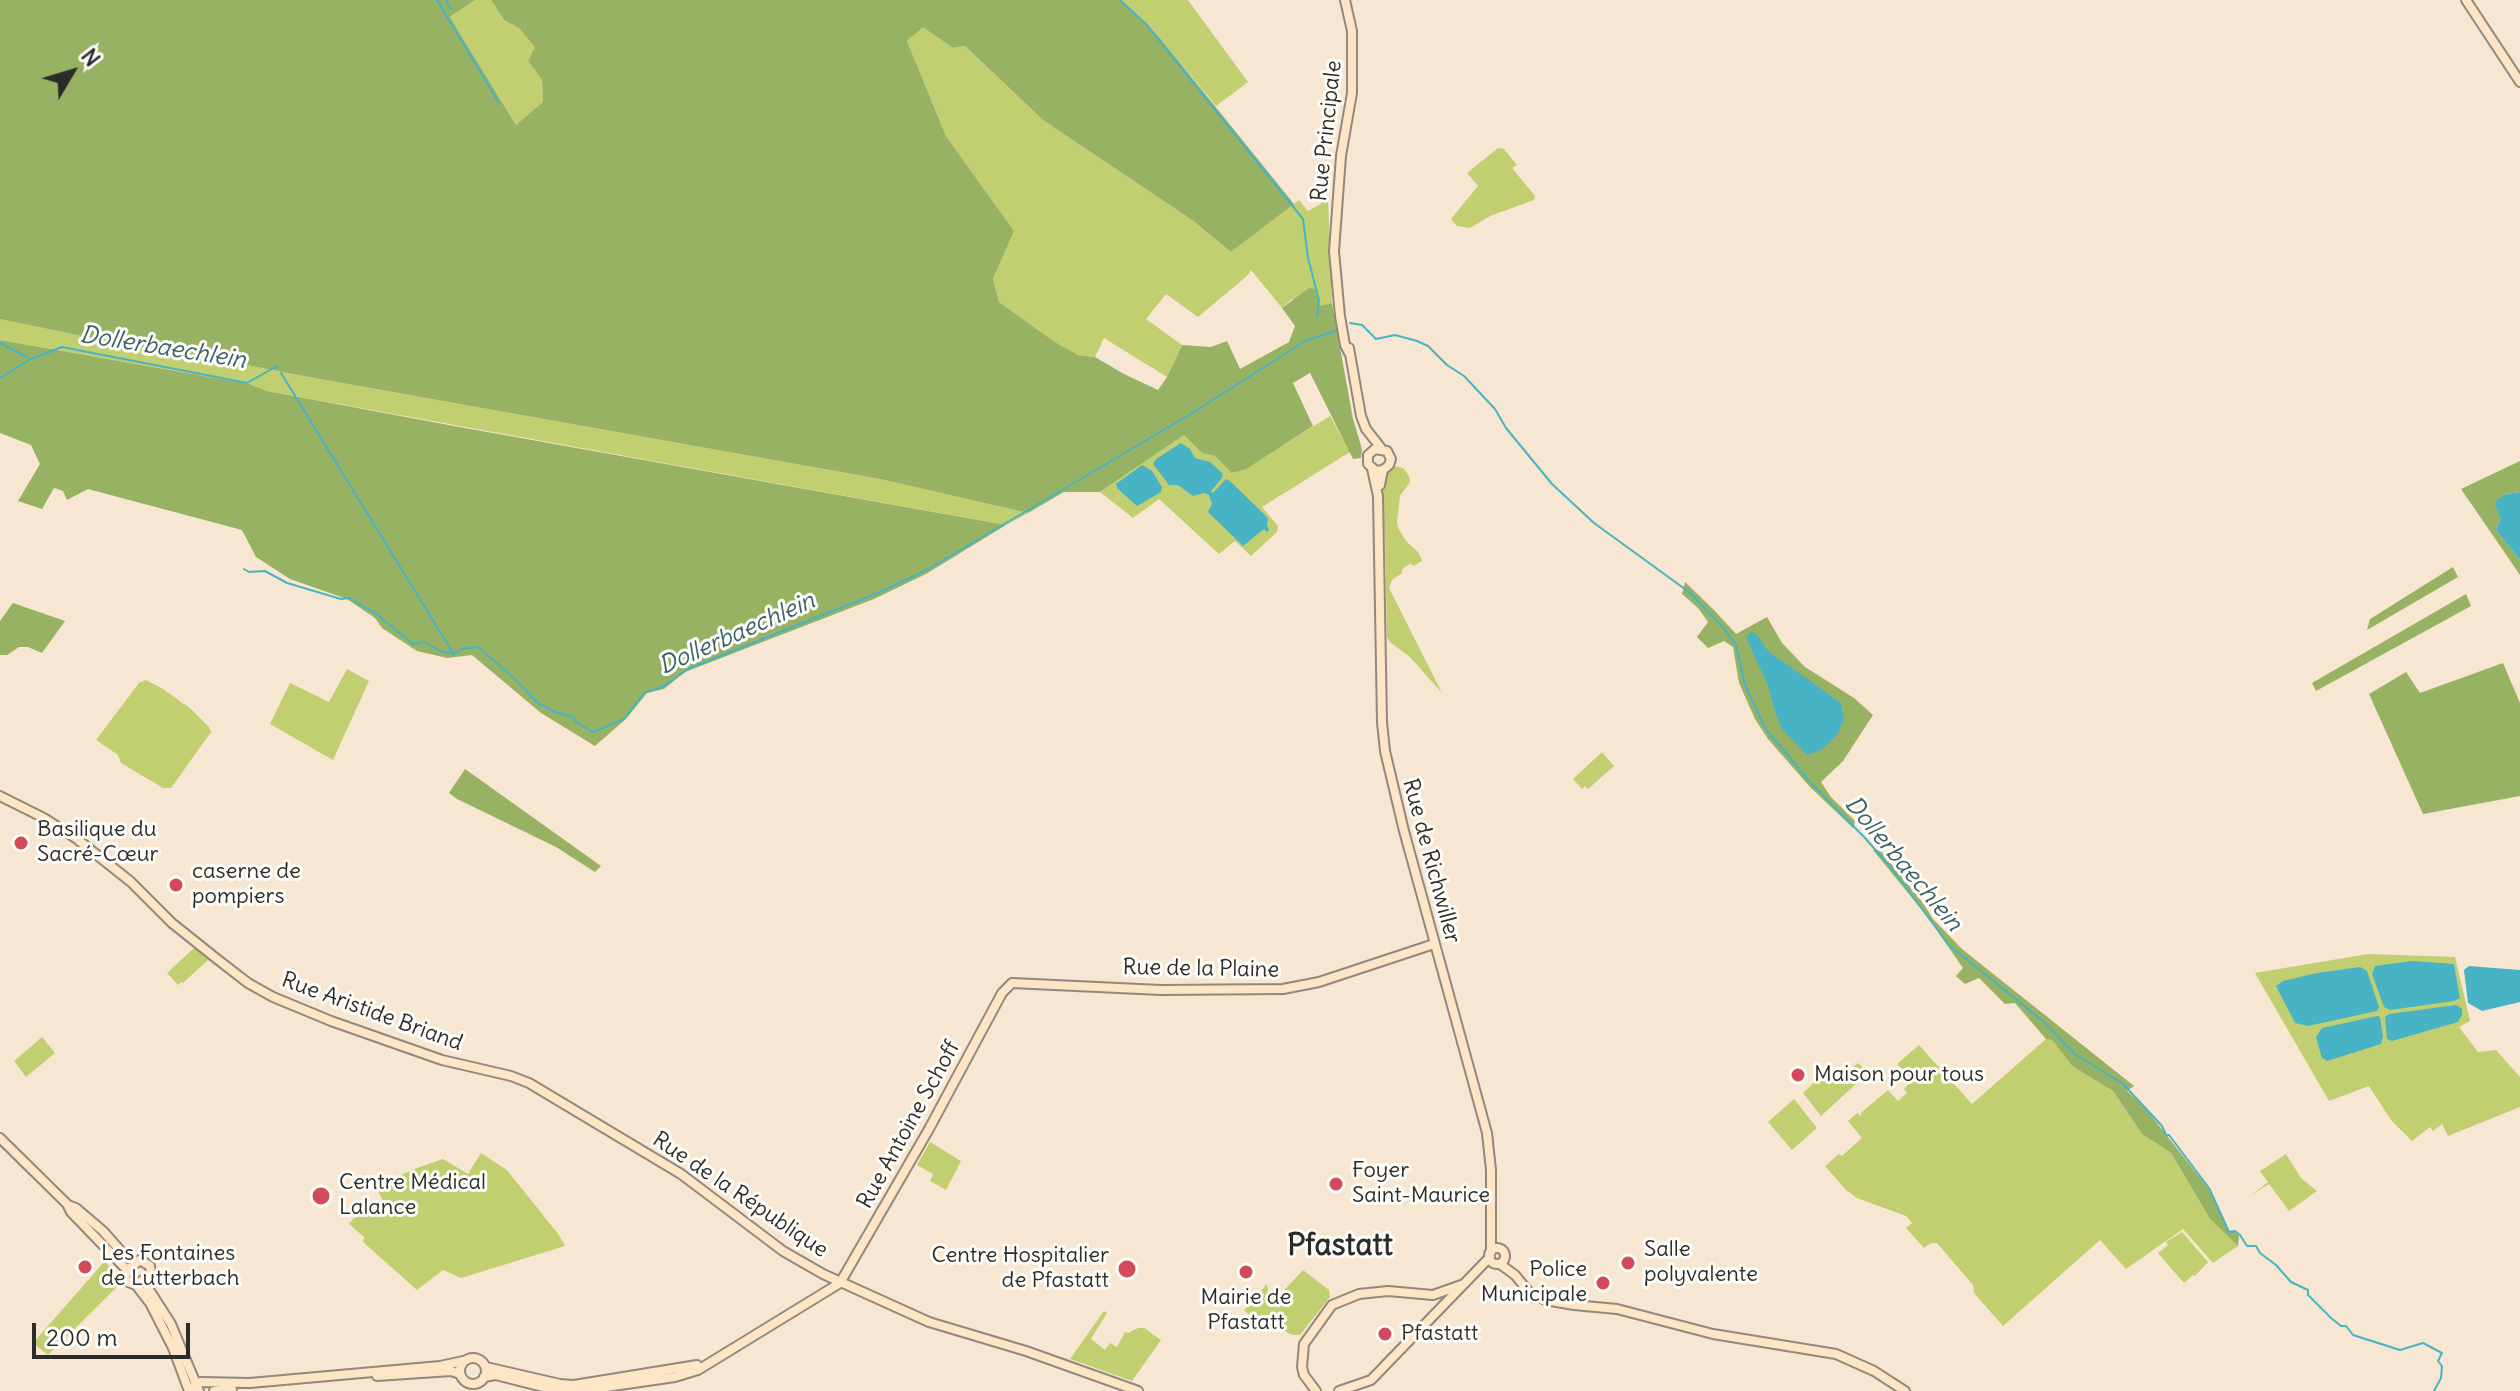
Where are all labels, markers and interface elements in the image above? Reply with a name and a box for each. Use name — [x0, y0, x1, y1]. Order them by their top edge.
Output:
north arrow — [32, 32, 112, 112]
text: N — [75, 43, 107, 72]
street label: Rue Principale — [1306, 59, 1348, 203]
water label: Dollerbaechlein — [78, 321, 248, 375]
water label: Dollerbaechlein — [655, 587, 819, 681]
street label: Rue de Richwiller — [1396, 776, 1466, 946]
water label: Dollerbaechlein — [1838, 791, 1968, 937]
place label: Basilique du Sacré-Cœur — [37, 817, 159, 868]
marker: Basilique du Sacré-Cœur — [12, 834, 30, 852]
place label: caserne de pompiers — [192, 859, 301, 910]
marker: caserne de pompiers — [167, 876, 185, 894]
street label: Rue de la Plaine — [1122, 954, 1280, 984]
street label: Rue Aristide Briand — [278, 967, 466, 1057]
street label: Rue Antoine Schoff — [852, 1037, 966, 1213]
place label: Maison pour tous — [1814, 1062, 1984, 1088]
marker: Maison pour tous — [1789, 1066, 1807, 1084]
street label: Rue de la République — [647, 1126, 833, 1264]
place label: Foyer Saint-Maurice — [1352, 1158, 1490, 1210]
place label: Centre Médical Lalance — [339, 1170, 486, 1222]
marker: Foyer Saint-Maurice — [1327, 1175, 1345, 1193]
marker: Centre Médical Lalance — [310, 1185, 332, 1207]
district label: Pfastatt — [1287, 1228, 1393, 1264]
place label: Salle polyvalente — [1644, 1237, 1758, 1288]
place label: Les Fontaines de Lutterbach — [101, 1241, 239, 1292]
place label: Centre Hospitalier de Pfastatt — [932, 1243, 1109, 1294]
marker: Salle polyvalente — [1619, 1254, 1637, 1272]
place label: Police Municipale — [1481, 1257, 1587, 1308]
marker: Les Fontaines de Lutterbach — [76, 1258, 94, 1276]
marker: Centre Hospitalier de Pfastatt — [1116, 1258, 1138, 1280]
marker: Mairie de Pfastatt — [1237, 1263, 1255, 1281]
marker: Police Municipale — [1594, 1274, 1612, 1292]
place label: Mairie de Pfastatt — [1201, 1285, 1291, 1336]
scale bar — [36, 1307, 194, 1357]
place label: Pfastatt — [1401, 1321, 1478, 1347]
text: 200 m — [46, 1322, 118, 1352]
marker: Pfastatt — [1376, 1325, 1394, 1343]

